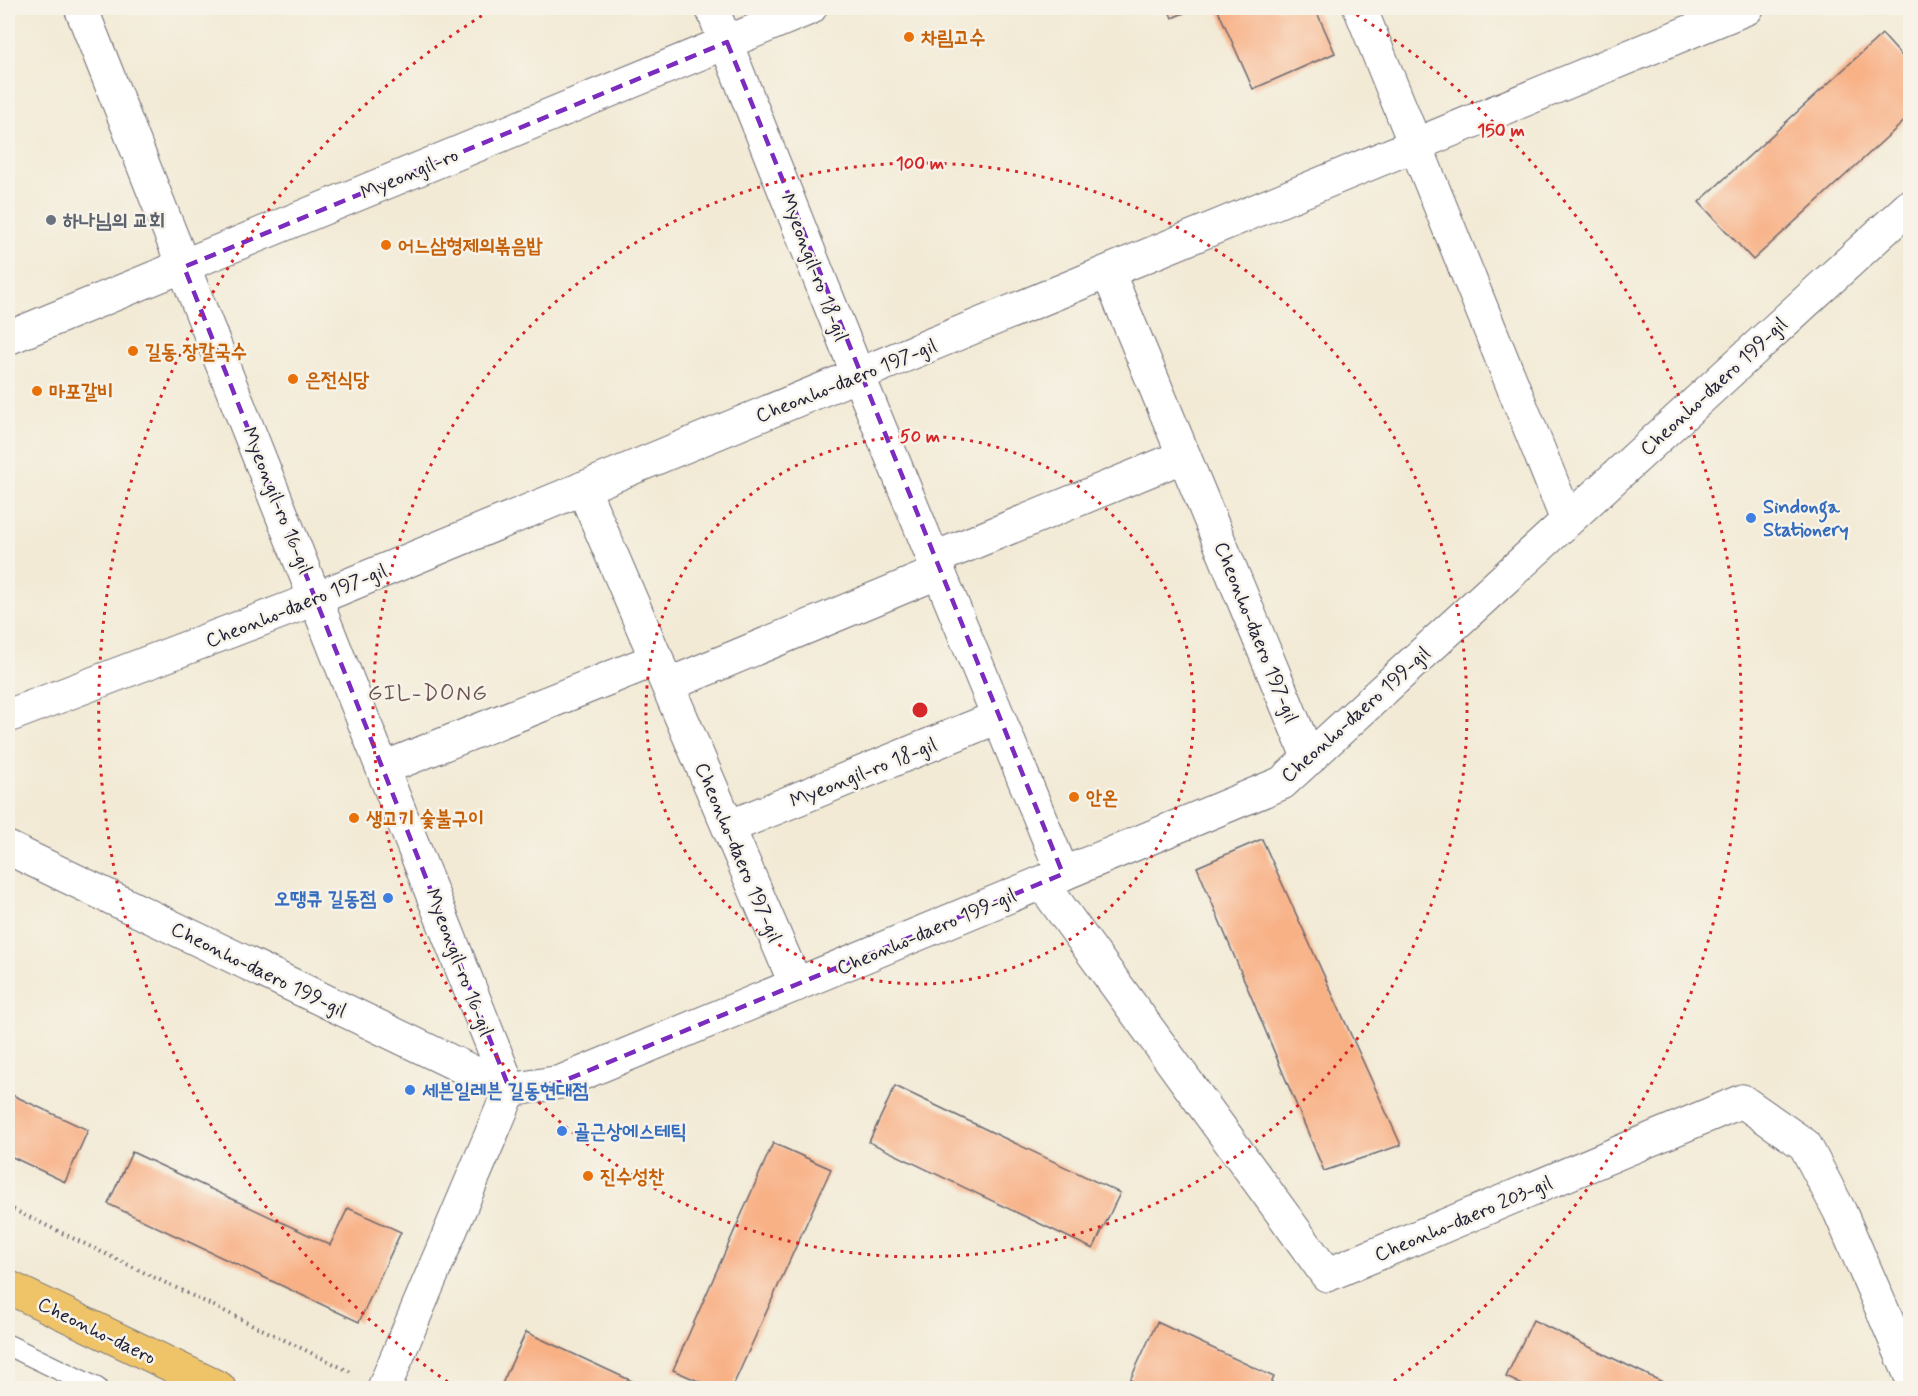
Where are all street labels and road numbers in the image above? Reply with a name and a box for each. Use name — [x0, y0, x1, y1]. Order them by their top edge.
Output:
street label: Myeongil-ro — [357, 142, 463, 207]
street label: Myeongil-ro 18-gil — [773, 190, 854, 345]
street label: Cheonho-daero 199-gil — [1634, 312, 1794, 463]
street label: Cheonho-daero 197-gil — [752, 333, 941, 430]
street label: Myeongil-ro 16-gil — [235, 423, 318, 578]
street label: Cheonho-daero 197-gil — [1207, 538, 1304, 727]
street label: Cheonho-daero 197-gil — [202, 558, 391, 655]
street label: Cheonho-daero 199-gil — [1275, 641, 1437, 790]
street label: Myeongil-ro 18-gil — [786, 732, 941, 815]
street label: Cheonho-daero 197-gil — [687, 758, 788, 947]
street label: Cheonho-daero 199-gil — [833, 882, 1021, 982]
street label: Myeongil-ro 16-gil — [418, 885, 499, 1040]
street label: Cheonho-daero 199-gil — [166, 916, 351, 1025]
street label: Cheonho-daero 203-gil — [1371, 1170, 1557, 1269]
street label: Cheonho-daero — [33, 1291, 160, 1372]

